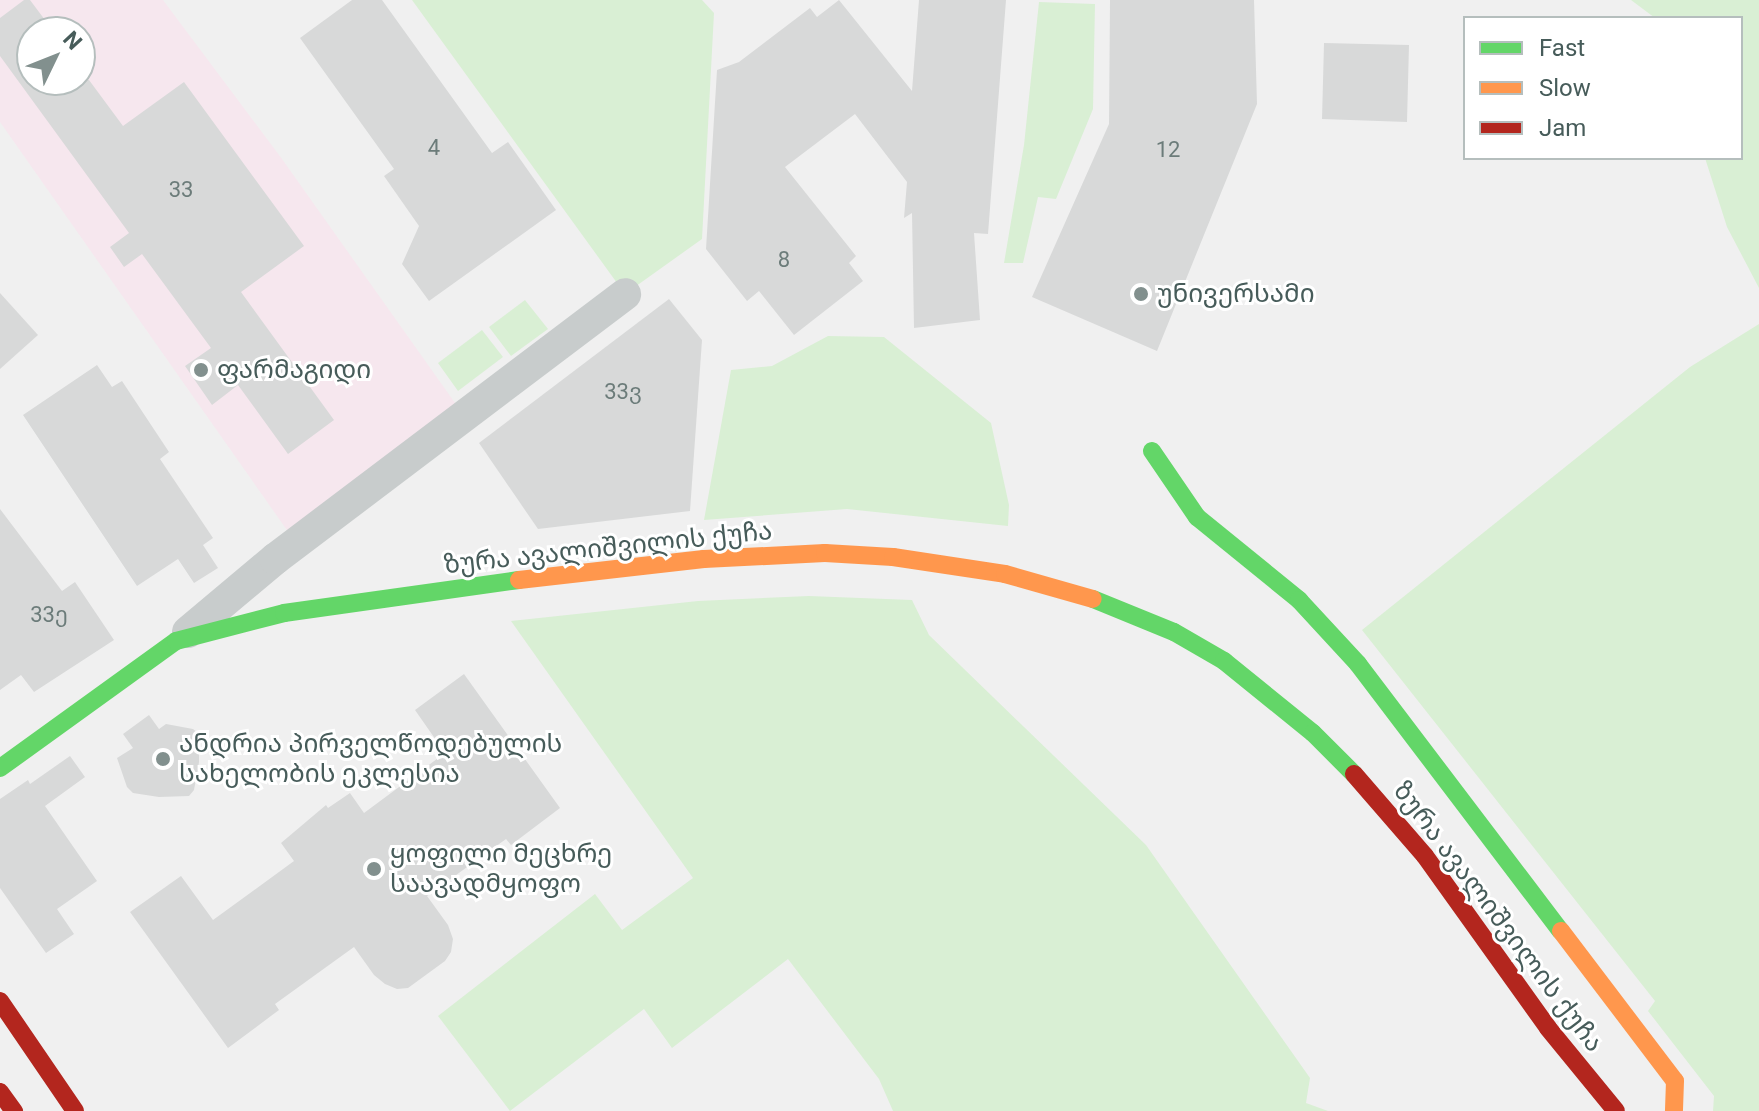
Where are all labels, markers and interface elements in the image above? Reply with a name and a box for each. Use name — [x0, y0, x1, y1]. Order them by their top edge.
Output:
north arrow — [16, 16, 96, 96]
legend — [1463, 16, 1743, 160]
text: N — [58, 26, 87, 55]
text: Fast — [1539, 34, 1585, 62]
text: Slow — [1539, 74, 1591, 102]
text: Jam — [1539, 114, 1586, 142]
house number: 4 — [428, 135, 440, 161]
house number: 12 — [1156, 137, 1180, 163]
house number: 33 — [169, 177, 193, 203]
house number: 8 — [778, 247, 790, 273]
place label: უნივერსამი — [1157, 278, 1315, 310]
marker: უნივერსამი — [1132, 285, 1150, 303]
place label: ფარმაგიდი — [217, 354, 371, 386]
marker: ფარმაგიდი — [192, 361, 210, 379]
house number: 33ვ — [604, 379, 642, 405]
street label: ზურა ავალიშვილის ქუჩა — [442, 515, 774, 581]
house number: 33ე — [30, 602, 68, 628]
place label: ანდრია პირველწოდებულის სახელობის ეკლესია — [179, 728, 562, 790]
marker: ანდრია პირველწოდებულის სახელობის ეკლესია — [154, 750, 172, 768]
street label: ზურა ავალიშვილის ქუჩა — [1386, 776, 1610, 1058]
place label: ყოფილი მეცხრე საავადმყოფო — [390, 838, 612, 900]
marker: ყოფილი მეცხრე საავადმყოფო — [365, 860, 383, 878]

